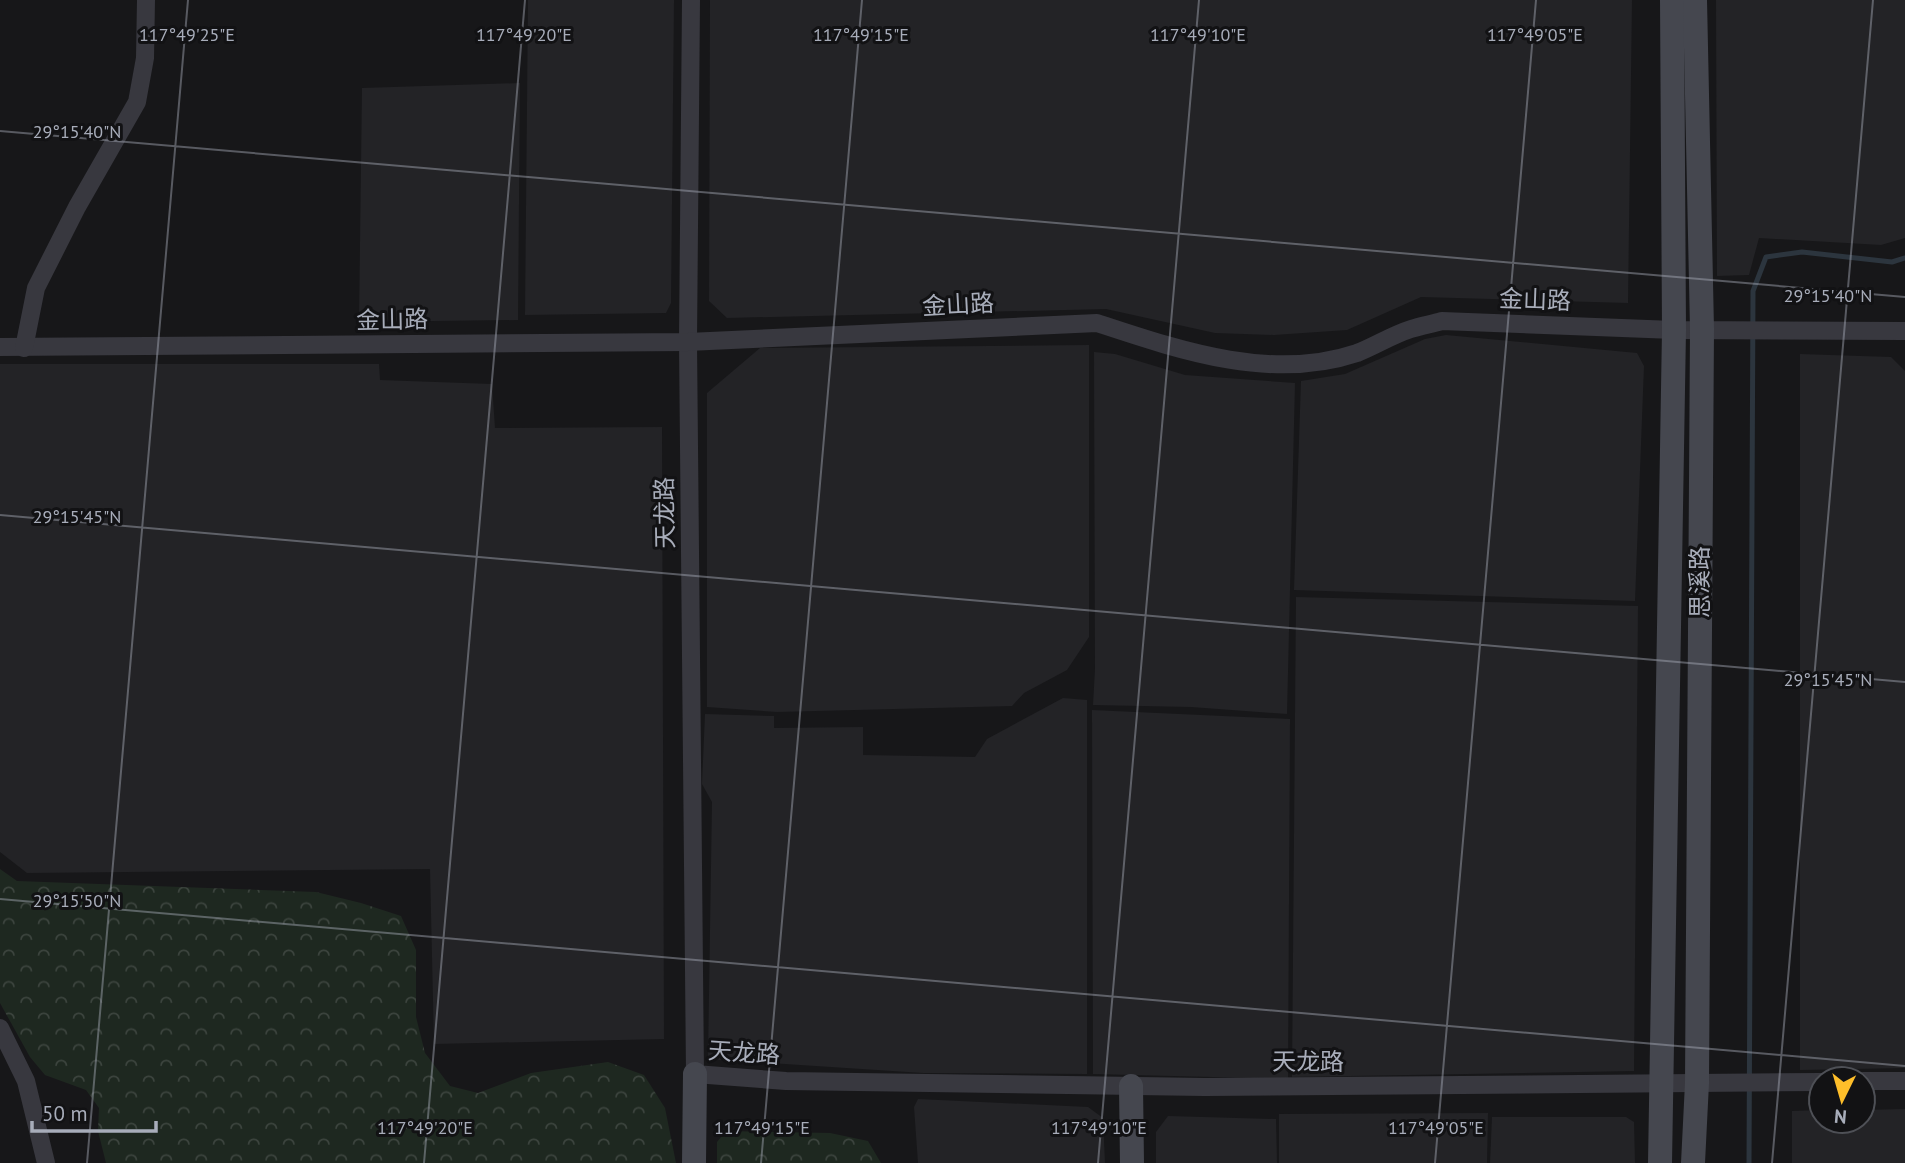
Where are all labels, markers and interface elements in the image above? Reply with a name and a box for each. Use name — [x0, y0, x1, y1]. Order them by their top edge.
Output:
text: 117°49'25"E — [139, 23, 235, 46]
text: 117°49'20"E — [476, 23, 572, 46]
text: 117°49'15"E — [813, 23, 909, 46]
text: 117°49'10"E — [1150, 23, 1246, 46]
text: 117°49'05"E — [1487, 23, 1583, 46]
text: 29°15'40"N — [33, 120, 121, 143]
street label: 金山路 — [1498, 283, 1572, 316]
text: 29°15'40"N — [1784, 284, 1872, 307]
street label: 金山路 — [921, 287, 995, 322]
street label: 金山路 — [356, 303, 428, 336]
street label: 天龙路 — [648, 477, 681, 549]
text: 29°15'45"N — [33, 505, 121, 528]
street label: 思溪路 — [1684, 546, 1715, 618]
text: 29°15'45"N — [1784, 668, 1872, 691]
text: 29°15'50"N — [33, 889, 121, 912]
street label: 天龙路 — [707, 1035, 781, 1070]
street label: 天龙路 — [1272, 1046, 1344, 1077]
north arrow — [1807, 1065, 1877, 1135]
scale bar — [32, 1090, 156, 1134]
text: 50 m — [42, 1100, 88, 1127]
text: N — [1833, 1104, 1848, 1129]
text: 117°49'20"E — [377, 1116, 473, 1139]
text: 117°49'15"E — [714, 1116, 810, 1139]
text: 117°49'10"E — [1051, 1116, 1147, 1139]
text: 117°49'05"E — [1388, 1116, 1484, 1139]

